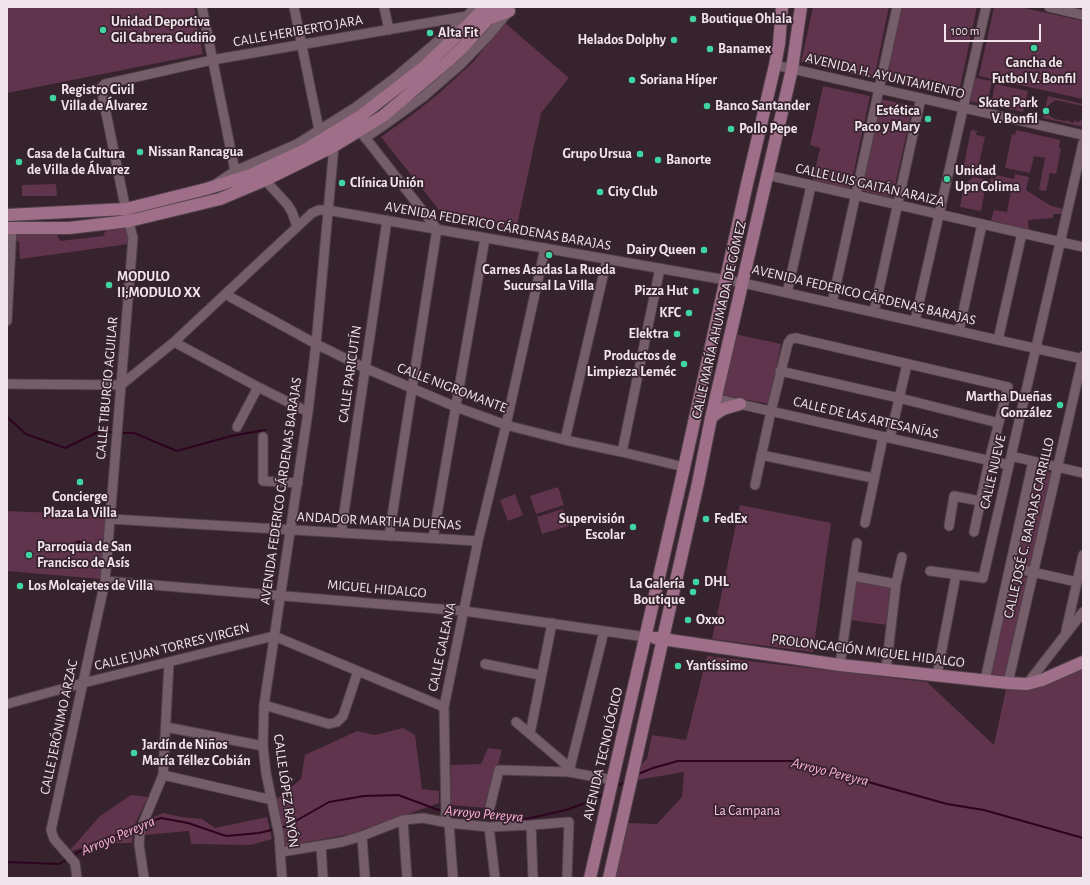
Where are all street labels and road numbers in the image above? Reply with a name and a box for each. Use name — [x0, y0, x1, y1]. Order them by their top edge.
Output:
street label: CALLE HERIBERTO JARA — [232, 11, 364, 51]
street label: AVENIDA H. AYUNTAMIENTO — [804, 49, 966, 103]
street label: CALLE LUIS GAITÁN ARAIZA — [794, 160, 946, 210]
street label: AVENIDA FEDERICO CÁRDENAS BARAJAS — [384, 198, 612, 254]
street label: CALLE MARÍA AHUMADA DE GÓMEZ — [688, 219, 750, 421]
street label: AVENIDA FEDERICO CÁRDENAS BARAJAS — [750, 261, 978, 329]
street label: CALLE TIBURCIO AGUILAR — [92, 316, 122, 460]
street label: CALLE PARICUTÍN — [335, 324, 365, 424]
street label: CALLE NIGROMANTE — [395, 359, 509, 417]
street label: AVENIDA FEDERICO CÁRDENAS BARAJAS — [257, 376, 305, 606]
street label: CALLE DE LAS ARTESANÍAS — [792, 393, 940, 443]
street label: CALLE NUEVE — [976, 433, 1010, 511]
street label: CALLE JOSÉ C. BARAJAS CARRILLO — [1000, 436, 1058, 620]
street label: ANDADOR MARTHA DUEÑAS — [296, 508, 462, 534]
street label: MIGUEL HIDALGO — [327, 576, 427, 602]
street label: CALLE GALEANA — [424, 601, 460, 693]
street label: CALLE JUAN TORRES VIRGEN — [93, 620, 251, 674]
street label: PROLONGACIÓN MIGUEL HIDALGO — [770, 631, 966, 671]
street label: CALLE JERÓNIMO ARZAC — [36, 658, 82, 796]
street label: AVENIDA TECNOLÓGICO — [580, 686, 626, 822]
street label: CALLE LÓPEZ RAYÓN — [270, 733, 302, 849]

